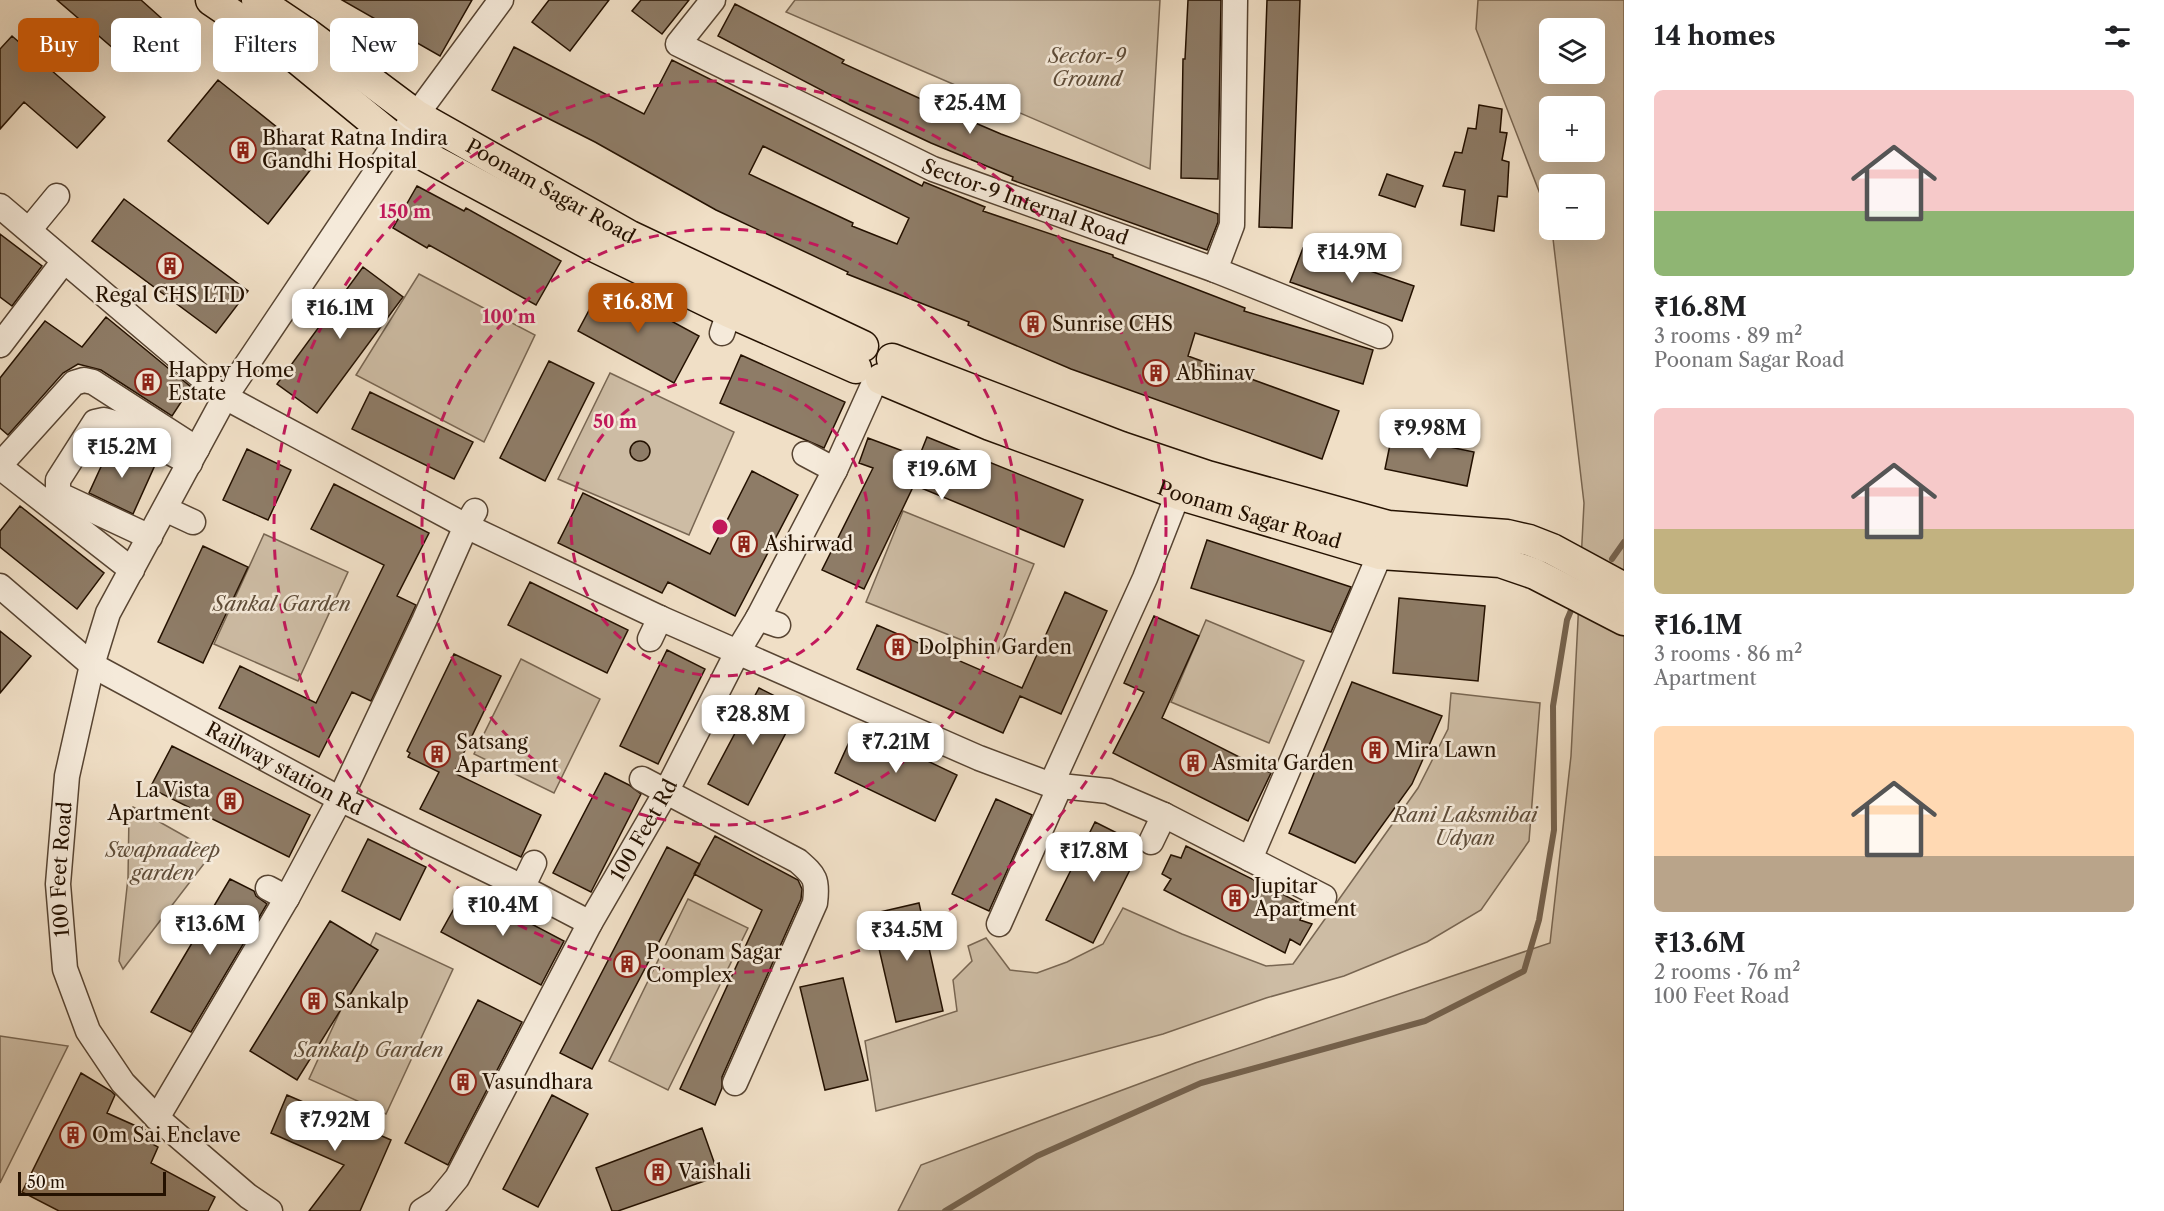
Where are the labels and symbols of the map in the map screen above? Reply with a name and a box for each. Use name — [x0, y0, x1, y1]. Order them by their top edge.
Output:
park label: Sector-9 Ground — [1048, 44, 1126, 91]
pin: ₹25.4M — [921, 84, 1019, 135]
place label: Bharat Ratna Indira Gandhi Hospital — [262, 126, 448, 173]
street label: Poonam Sagar Road — [462, 134, 640, 249]
building icon: Bharat Ratna Indira Gandhi Hospital — [228, 135, 258, 165]
street label: Sector-9 Internal Road — [918, 153, 1132, 250]
text: 150 m — [379, 201, 431, 223]
pin: ₹14.9M — [1303, 233, 1401, 284]
building icon: Regal CHS LTD — [155, 251, 185, 281]
place label: Regal CHS LTD — [95, 283, 245, 307]
pin: ₹16.8M — [589, 283, 687, 334]
pin: ₹16.1M — [291, 289, 389, 340]
text: 100 m — [482, 306, 536, 328]
building icon: Sunrise CHS — [1018, 309, 1048, 339]
place label: Sunrise CHS — [1052, 312, 1173, 336]
place label: Happy Home Estate — [168, 358, 294, 405]
building icon: Abhinav — [1141, 358, 1171, 388]
place label: Abhinav — [1175, 361, 1256, 385]
building icon: Happy Home Estate — [133, 367, 163, 397]
pin: ₹9.98M — [1381, 409, 1479, 460]
text: 50 m — [593, 411, 637, 433]
pin: ₹15.2M — [73, 428, 171, 479]
pin: ₹19.6M — [893, 450, 991, 501]
street label: Poonam Sagar Road — [1154, 476, 1344, 554]
centre of rings — [710, 517, 730, 537]
building icon: Ashirwad — [729, 529, 759, 559]
place label: Ashirwad — [763, 532, 853, 556]
park label: Sankal Garden — [212, 592, 351, 616]
building icon: Dolphin Garden — [883, 632, 913, 662]
place label: Dolphin Garden — [918, 635, 1072, 659]
pin: ₹28.8M — [704, 695, 802, 746]
street label: Railway station Rd — [202, 717, 367, 820]
pin: ₹7.21M — [847, 723, 945, 774]
place label: Satsang Apartment — [455, 730, 559, 777]
building icon: Mira Lawn — [1360, 735, 1390, 765]
place label: Mira Lawn — [1394, 738, 1497, 762]
building icon: Satsang Apartment — [422, 739, 452, 769]
building icon: Asmita Garden — [1178, 748, 1208, 778]
place label: Asmita Garden — [1211, 751, 1354, 775]
street label: 100 Feet Rd — [605, 775, 682, 885]
place label: La Vista Apartment — [106, 778, 210, 825]
building icon: La Vista Apartment — [215, 786, 245, 816]
street label: 100 Feet Road — [46, 801, 77, 938]
park label: Rani Laksmibai Udyan — [1391, 803, 1539, 850]
pin: ₹17.8M — [1045, 832, 1143, 883]
park label: Swapnadeep garden — [105, 838, 220, 885]
place label: Jupitar Apartment — [1251, 874, 1357, 921]
building icon: Jupitar Apartment — [1220, 883, 1250, 913]
pin: ₹10.4M — [454, 886, 552, 937]
pin: ₹13.6M — [161, 905, 259, 956]
pin: ₹34.5M — [858, 911, 956, 962]
place label: Poonam Sagar Complex — [646, 940, 783, 987]
building icon: Poonam Sagar Complex — [612, 949, 642, 979]
building icon: Sankalp — [299, 986, 329, 1016]
place label: Sankalp — [334, 989, 409, 1013]
park label: Sankalp Garden — [294, 1038, 443, 1062]
building icon: Vasundhara — [448, 1067, 478, 1097]
place label: Vasundhara — [481, 1070, 593, 1094]
pin: ₹7.92M — [286, 1101, 384, 1152]
building icon: Om Sai Enclave — [58, 1120, 88, 1150]
place label: Om Sai Enclave — [92, 1123, 241, 1147]
building icon: Vaishali — [643, 1157, 673, 1187]
place label: Vaishali — [677, 1160, 751, 1184]
scale bar — [18, 1169, 166, 1196]

